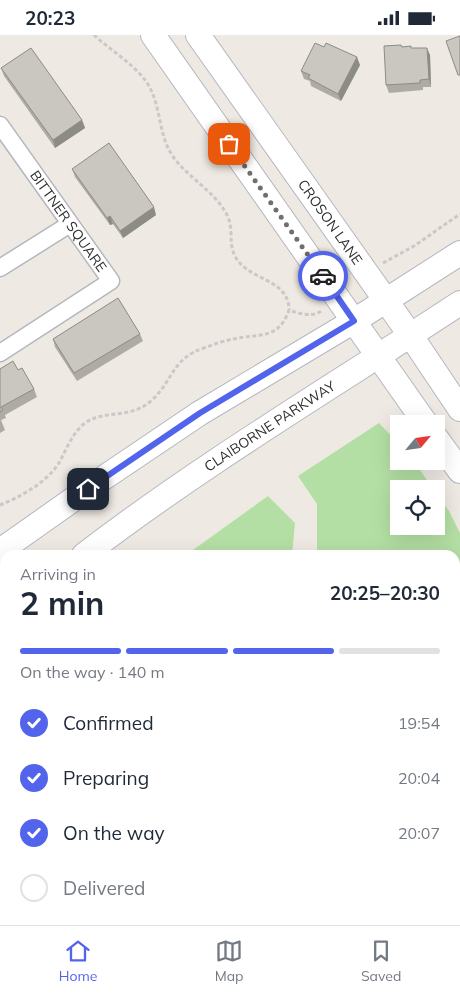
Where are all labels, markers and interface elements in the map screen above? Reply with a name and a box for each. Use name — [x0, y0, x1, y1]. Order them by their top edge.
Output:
text: 20:23 — [25, 6, 75, 30]
pin — [208, 123, 250, 165]
icon: bag — [215, 130, 243, 158]
street label: BITTNER SQUARE — [26, 167, 111, 275]
street label: CROSON LANE — [294, 176, 367, 268]
courier — [298, 251, 348, 301]
icon: car — [309, 262, 337, 290]
street label: CLAIBORNE PARKWAY — [201, 377, 339, 475]
north arrow — [390, 415, 445, 470]
map controls — [390, 415, 445, 535]
pin — [67, 468, 109, 510]
icon: home — [74, 475, 102, 503]
button: locate — [390, 480, 445, 535]
text: Arriving in — [20, 564, 96, 584]
text: 20:25–20:30 — [330, 581, 440, 605]
text: 2 min — [20, 583, 104, 623]
text: On the way · 140 m — [20, 662, 165, 682]
icon: check — [20, 709, 48, 737]
text: Confirmed — [63, 711, 154, 735]
text: 19:54 — [398, 713, 440, 733]
icon: check — [20, 764, 48, 792]
text: Preparing — [63, 766, 149, 790]
text: 20:04 — [398, 768, 440, 788]
icon: check — [20, 819, 48, 847]
text: On the way — [63, 821, 165, 845]
text: 20:07 — [398, 823, 440, 843]
text: Delivered — [63, 876, 145, 900]
tab: Home — [59, 937, 97, 985]
tab: Map — [215, 937, 244, 985]
tab: Saved — [361, 937, 401, 985]

